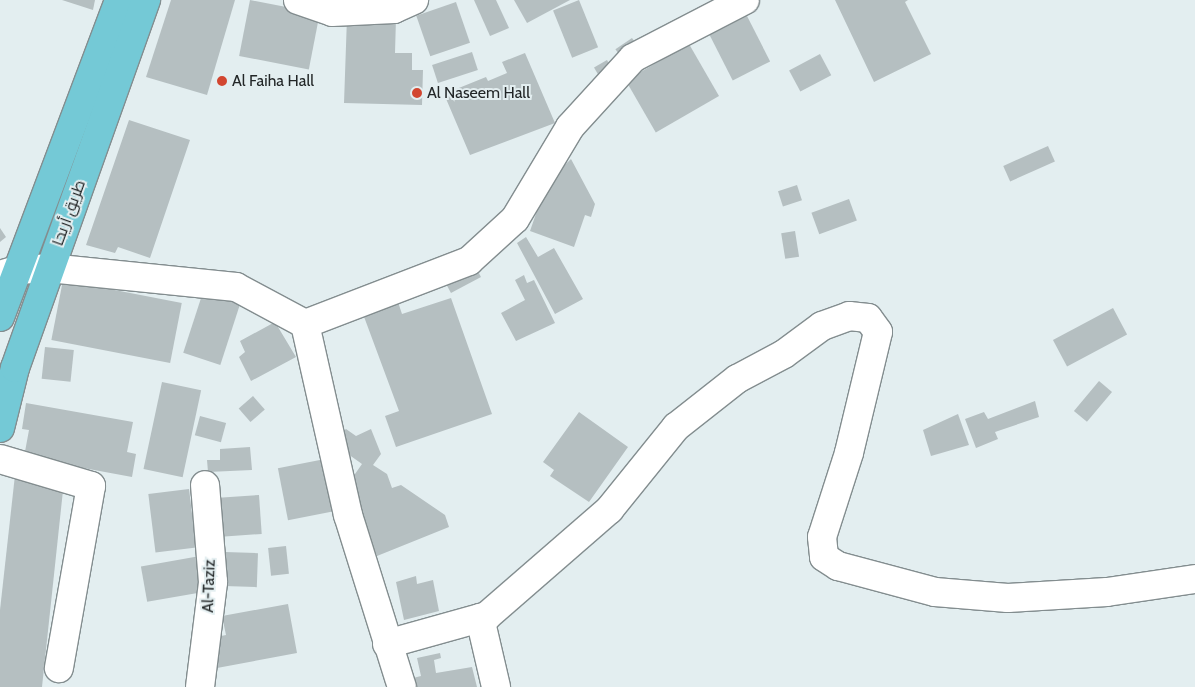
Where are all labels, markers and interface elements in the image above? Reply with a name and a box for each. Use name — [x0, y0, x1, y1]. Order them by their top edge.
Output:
place label: Al Faiha Hall — [232, 71, 314, 91]
marker: Al Faiha Hall — [216, 75, 228, 87]
place label: Al Naseem Hall — [427, 83, 530, 103]
marker: Al Naseem Hall — [411, 87, 423, 99]
street label: طريق أريحا — [48, 177, 90, 249]
street label: Al-Taziz — [198, 559, 220, 613]

